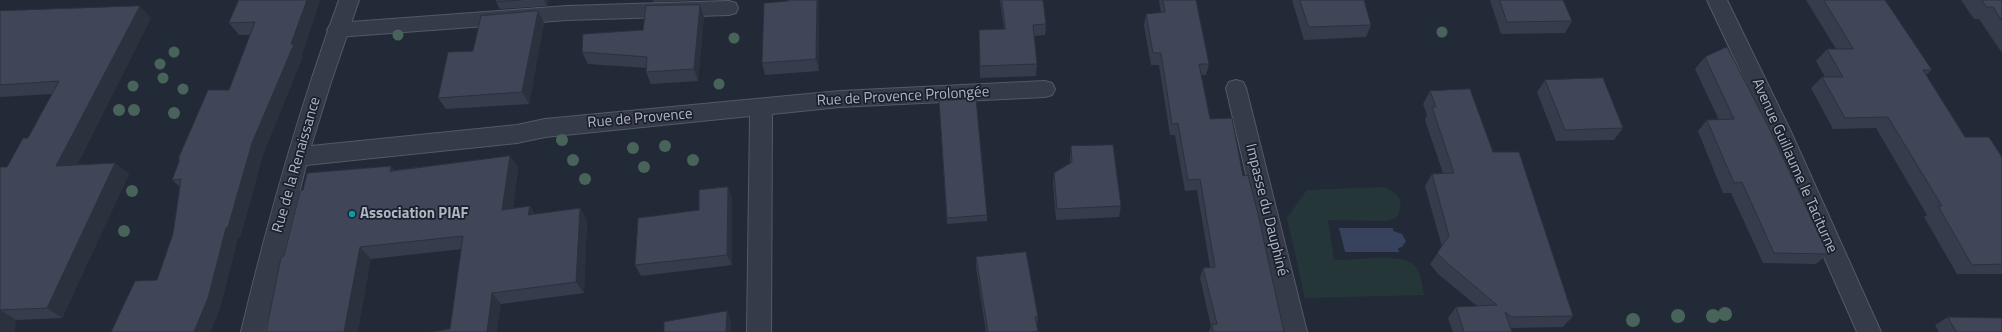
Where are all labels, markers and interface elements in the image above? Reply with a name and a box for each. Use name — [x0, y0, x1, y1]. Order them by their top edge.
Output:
street label: Avenue Guillaume le Taciturne — [1747, 76, 1841, 256]
street label: Rue de Provence Prolongée — [816, 83, 990, 111]
street label: Rue de la Renaissance — [269, 95, 325, 235]
street label: Rue de Provence — [587, 105, 693, 133]
street label: Impasse du Dauphiné — [1241, 142, 1291, 278]
place label: Association PIAF — [360, 205, 468, 223]
marker: Association PIAF — [347, 209, 357, 219]

